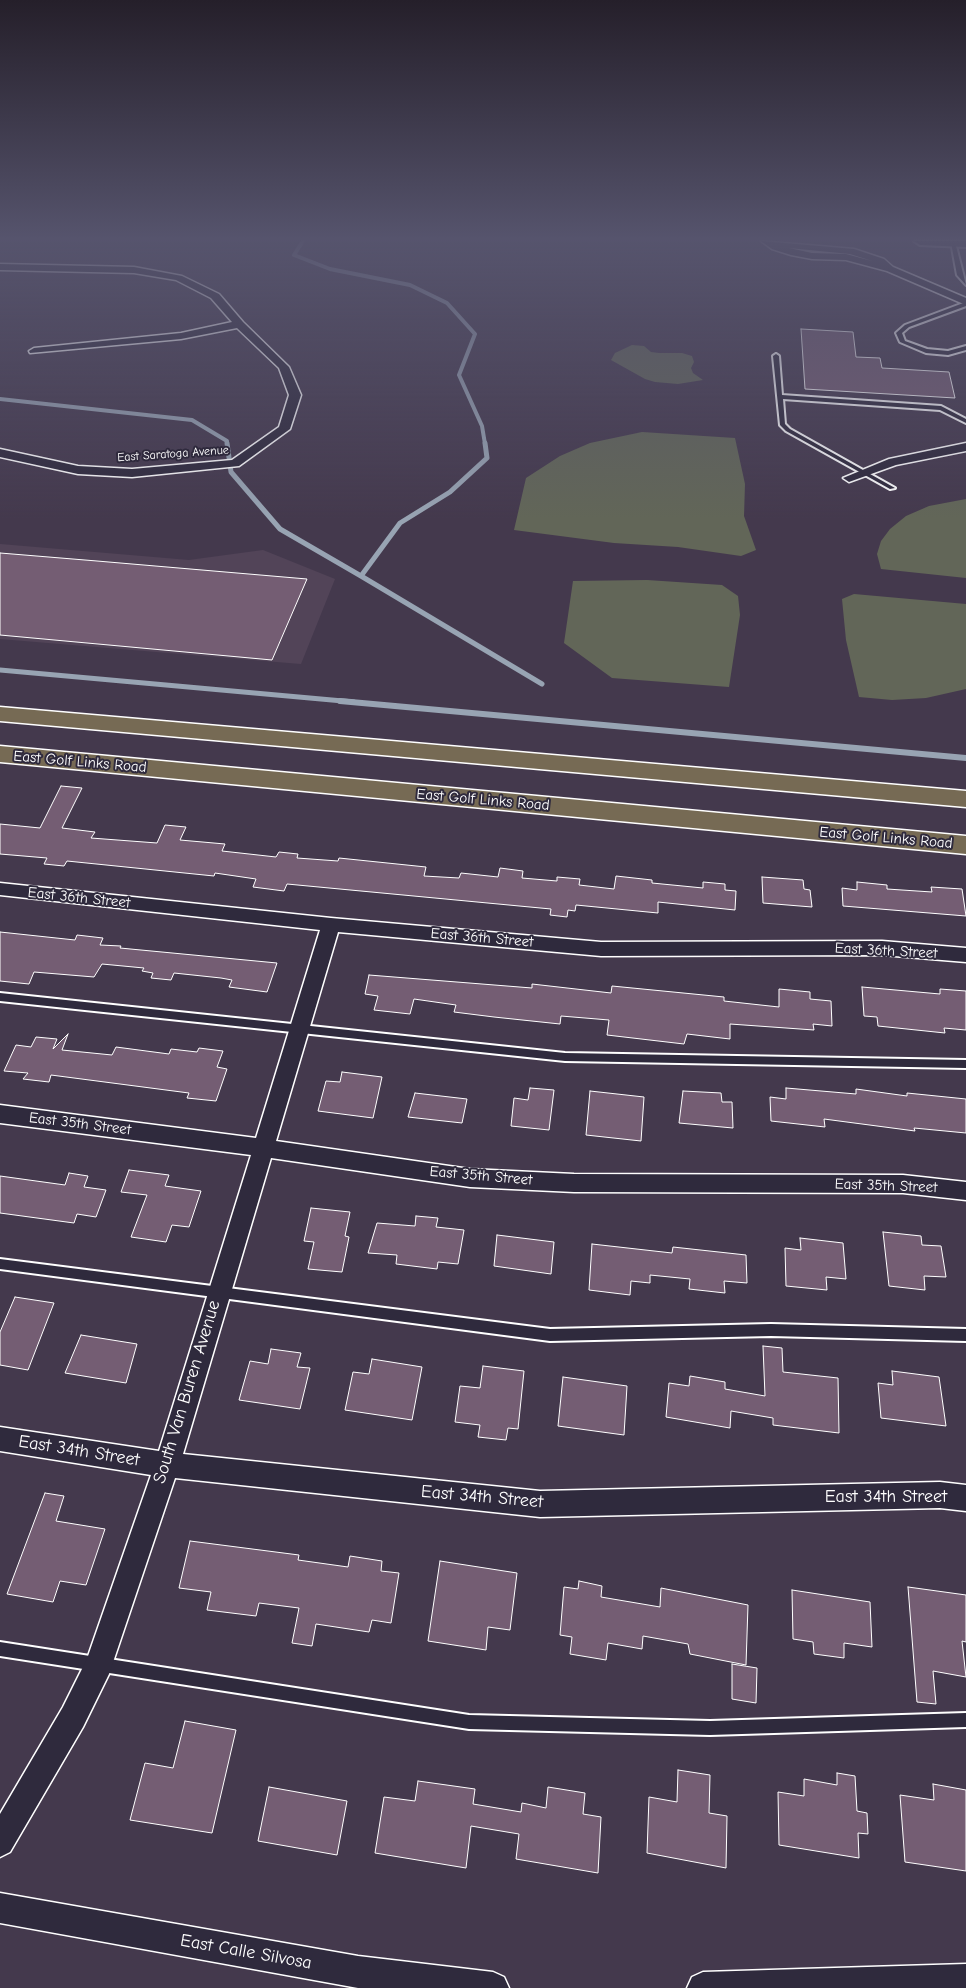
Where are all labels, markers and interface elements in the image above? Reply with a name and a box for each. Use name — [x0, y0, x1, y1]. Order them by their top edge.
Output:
street label: East Saratoga Avenue — [117, 443, 229, 465]
street label: East Golf Links Road — [13, 747, 147, 777]
street label: East Golf Links Road — [416, 785, 550, 815]
street label: East Golf Links Road — [819, 823, 953, 853]
street label: East 36th Street — [27, 884, 131, 912]
street label: East 36th Street — [430, 925, 534, 951]
street label: East 36th Street — [834, 939, 938, 963]
street label: East 35th Street — [28, 1109, 132, 1139]
street label: East 35th Street — [429, 1163, 533, 1189]
street label: East 35th Street — [834, 1175, 938, 1197]
street label: South Van Buren Avenue — [149, 1298, 225, 1486]
street label: East 34th Street — [17, 1431, 141, 1471]
street label: East 34th Street — [420, 1481, 544, 1513]
street label: East 34th Street — [825, 1486, 947, 1508]
street label: East Calle Silvosa — [178, 1930, 314, 1974]

